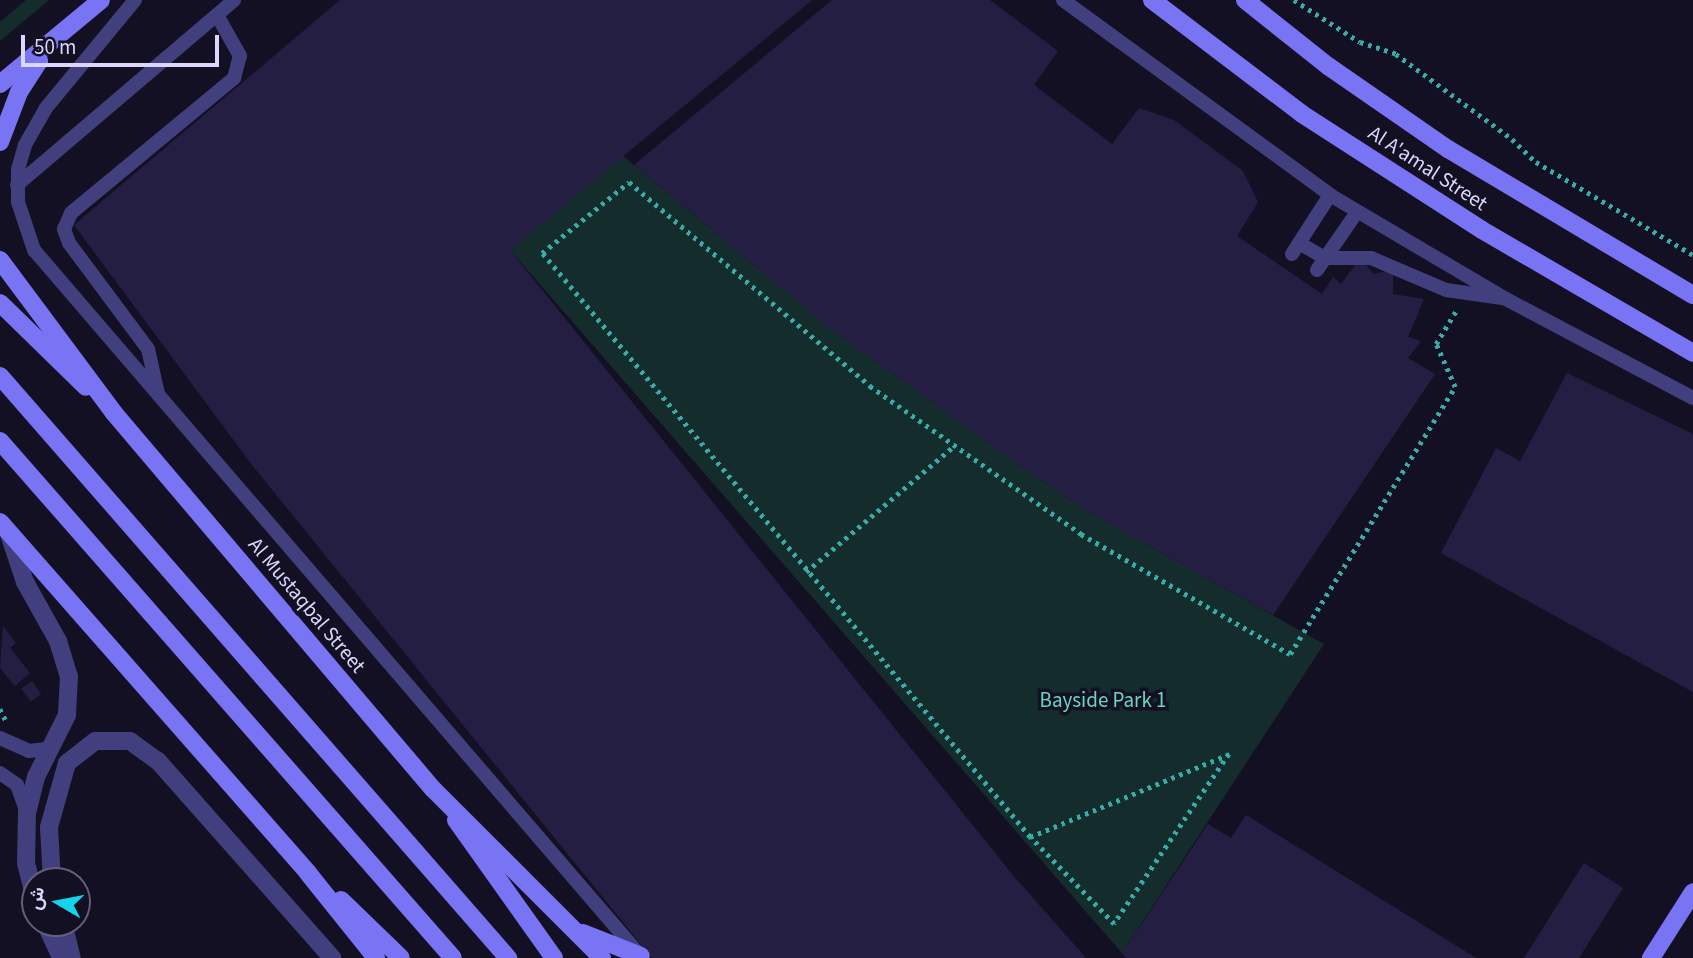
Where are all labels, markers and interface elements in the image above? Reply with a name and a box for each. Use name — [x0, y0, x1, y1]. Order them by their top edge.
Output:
scale bar — [24, 21, 222, 65]
text: 50 m — [34, 32, 76, 62]
street label: Al A'amal Street — [1364, 120, 1492, 216]
street label: Al Mustaqbal Street — [243, 532, 371, 678]
park label: Bayside Park 1 — [1040, 687, 1166, 713]
north arrow — [21, 867, 91, 937]
text: ش — [22, 885, 52, 912]

